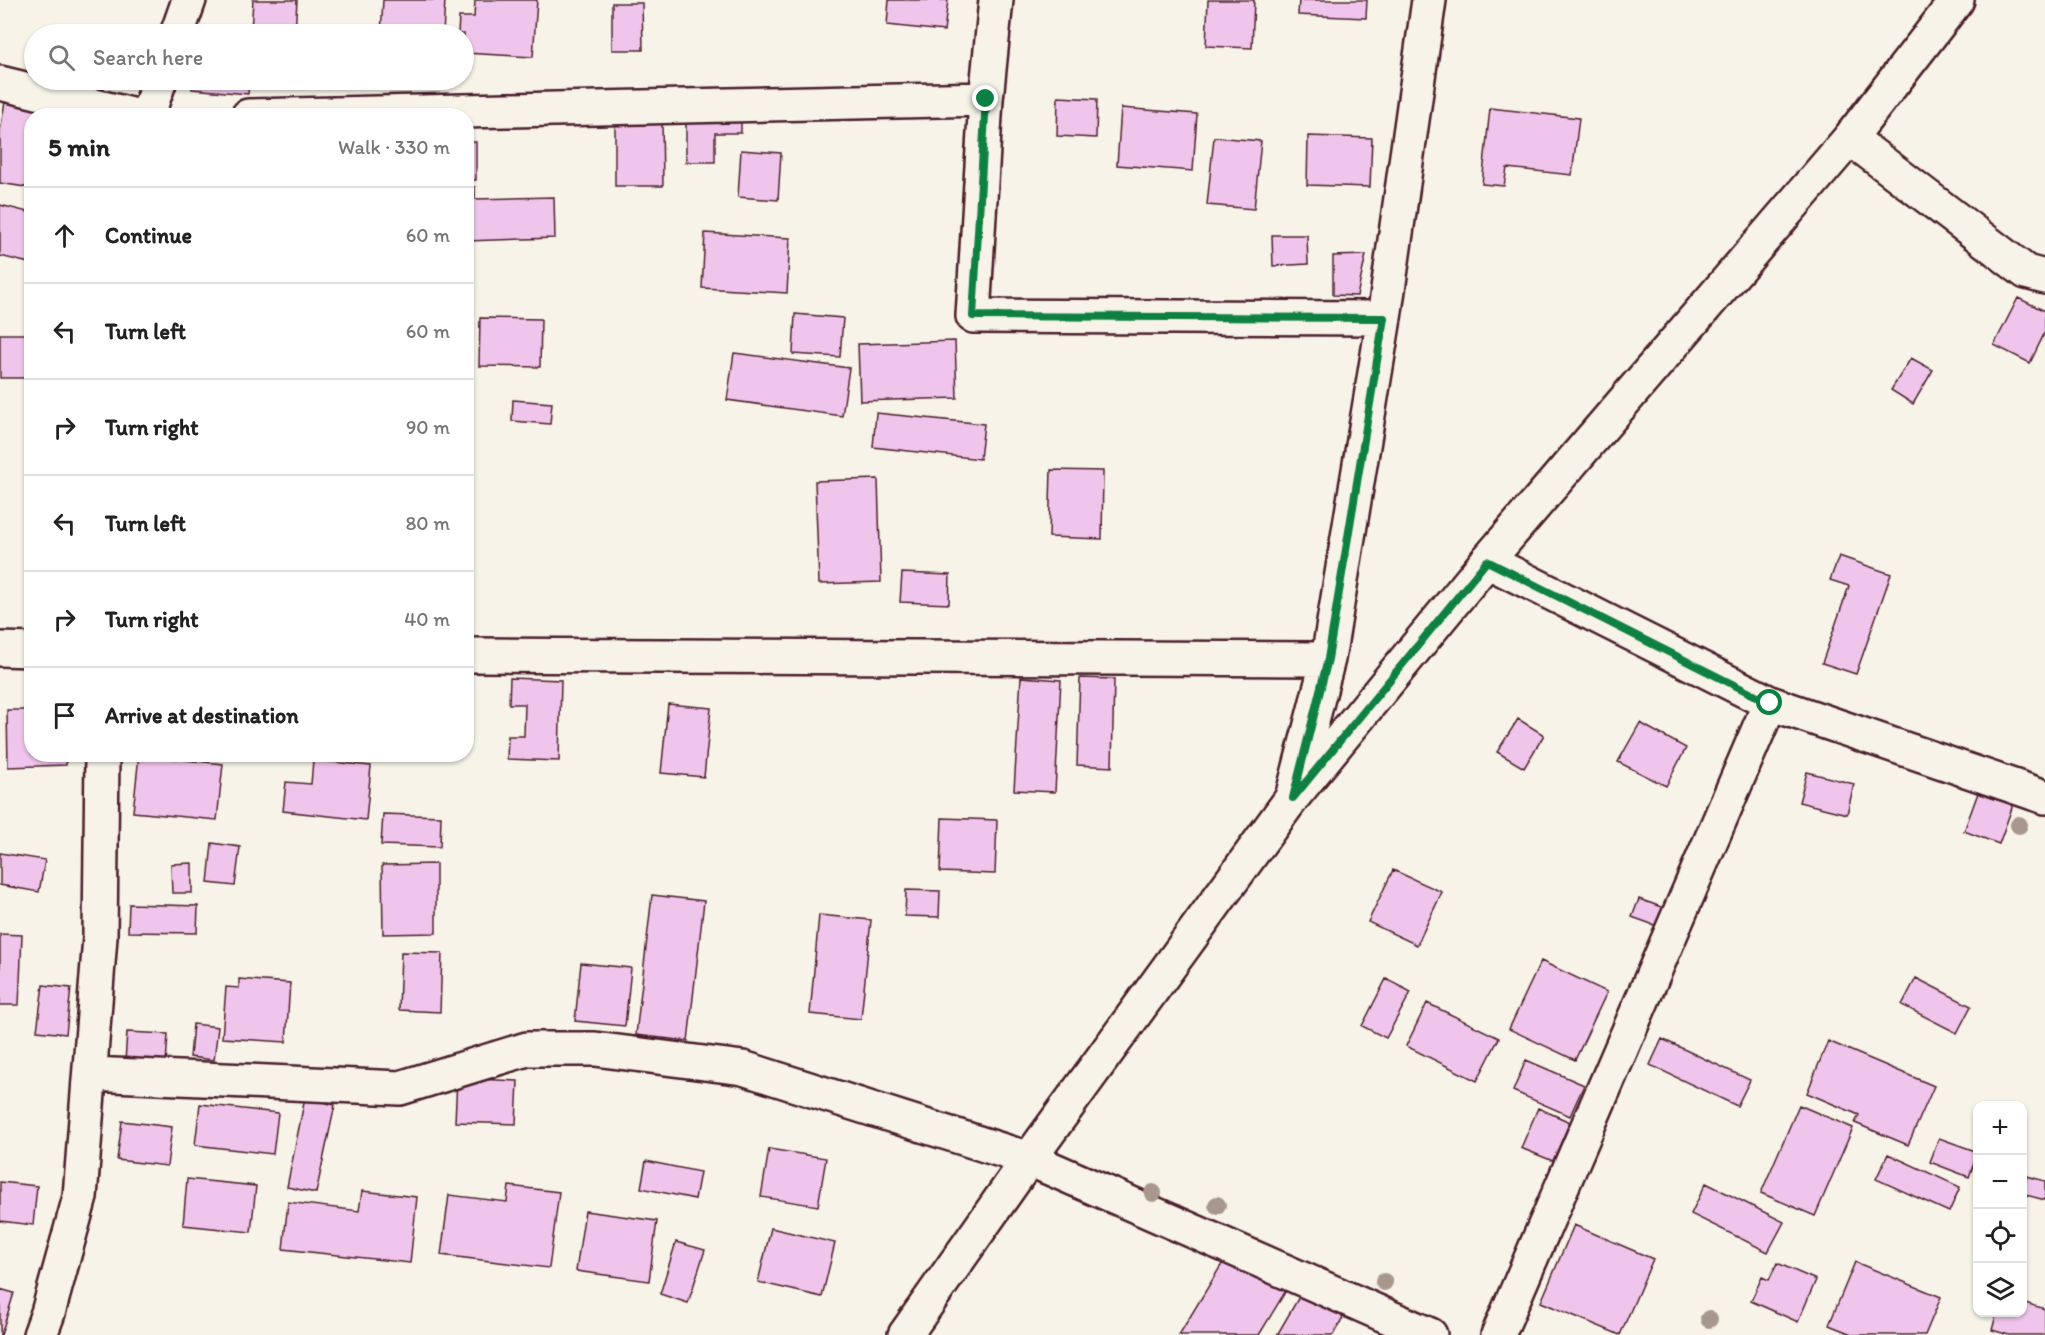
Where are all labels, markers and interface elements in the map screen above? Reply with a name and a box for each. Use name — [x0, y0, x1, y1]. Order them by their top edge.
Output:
search box — [24, 24, 474, 90]
icon: search — [45, 41, 78, 74]
text: Search here — [93, 44, 203, 71]
route end — [972, 85, 998, 111]
text: 5 min — [48, 131, 110, 163]
text: Walk · 330 m — [338, 135, 450, 159]
icon: ahead — [48, 219, 81, 252]
text: Continue — [105, 222, 192, 249]
text: 60 m — [406, 223, 450, 247]
icon: left — [48, 315, 81, 348]
text: Turn left — [105, 318, 186, 345]
text: 60 m — [406, 319, 450, 343]
icon: right — [48, 411, 81, 444]
text: Turn right — [105, 414, 199, 441]
text: 90 m — [406, 415, 450, 439]
icon: left — [48, 507, 81, 540]
text: Turn left — [105, 510, 186, 537]
text: 80 m — [405, 511, 450, 535]
icon: right — [48, 603, 81, 636]
text: Turn right — [105, 606, 199, 633]
text: 40 m — [404, 607, 450, 631]
route start — [1756, 689, 1782, 715]
icon: arrive — [48, 699, 81, 732]
text: Arrive at destination — [105, 702, 299, 729]
map controls — [1973, 1101, 2027, 1317]
button: + — [1973, 1101, 2027, 1155]
button: − — [1973, 1155, 2027, 1209]
button: locate — [1973, 1209, 2027, 1263]
button: layers — [1973, 1263, 2027, 1317]

